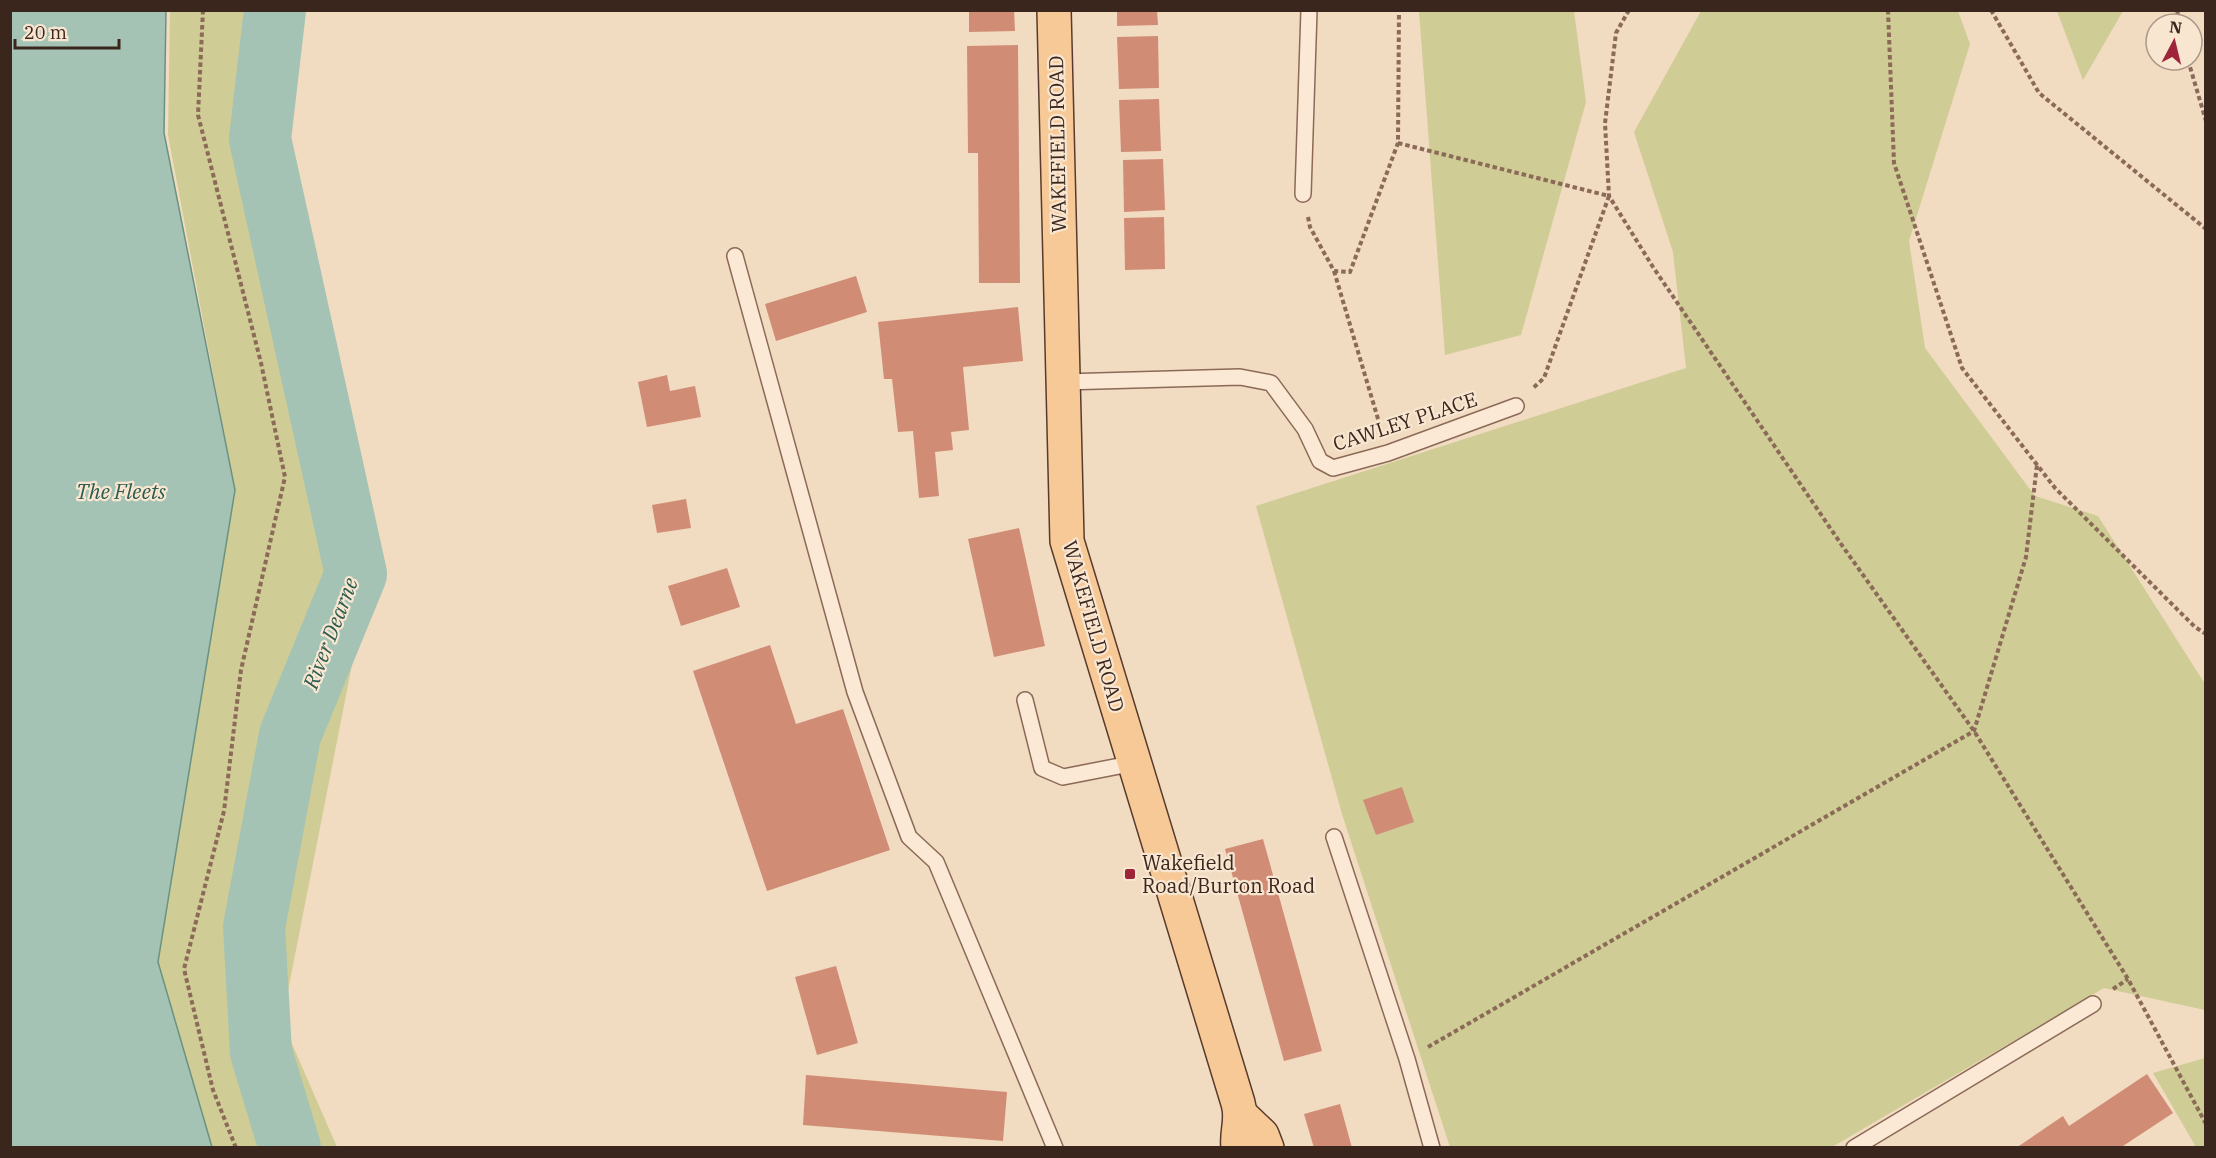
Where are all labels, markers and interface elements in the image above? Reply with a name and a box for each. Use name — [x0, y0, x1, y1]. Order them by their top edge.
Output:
scale bar — [15, 12, 118, 50]
north arrow — [2144, 12, 2204, 72]
text: N — [2168, 16, 2183, 38]
text: 20 m — [24, 21, 67, 44]
street label: WAKEFIELD ROAD — [1042, 55, 1072, 233]
street label: CAWLEY PLACE — [1329, 385, 1481, 457]
water label: The Fleets — [76, 477, 166, 505]
street label: WAKEFIELD ROAD — [1057, 537, 1131, 715]
water label: River Dearne — [296, 573, 364, 694]
place label: Wakefield Road/Burton Road — [1142, 849, 1315, 899]
marker: Wakefield Road/Burton Road — [1123, 867, 1137, 881]

